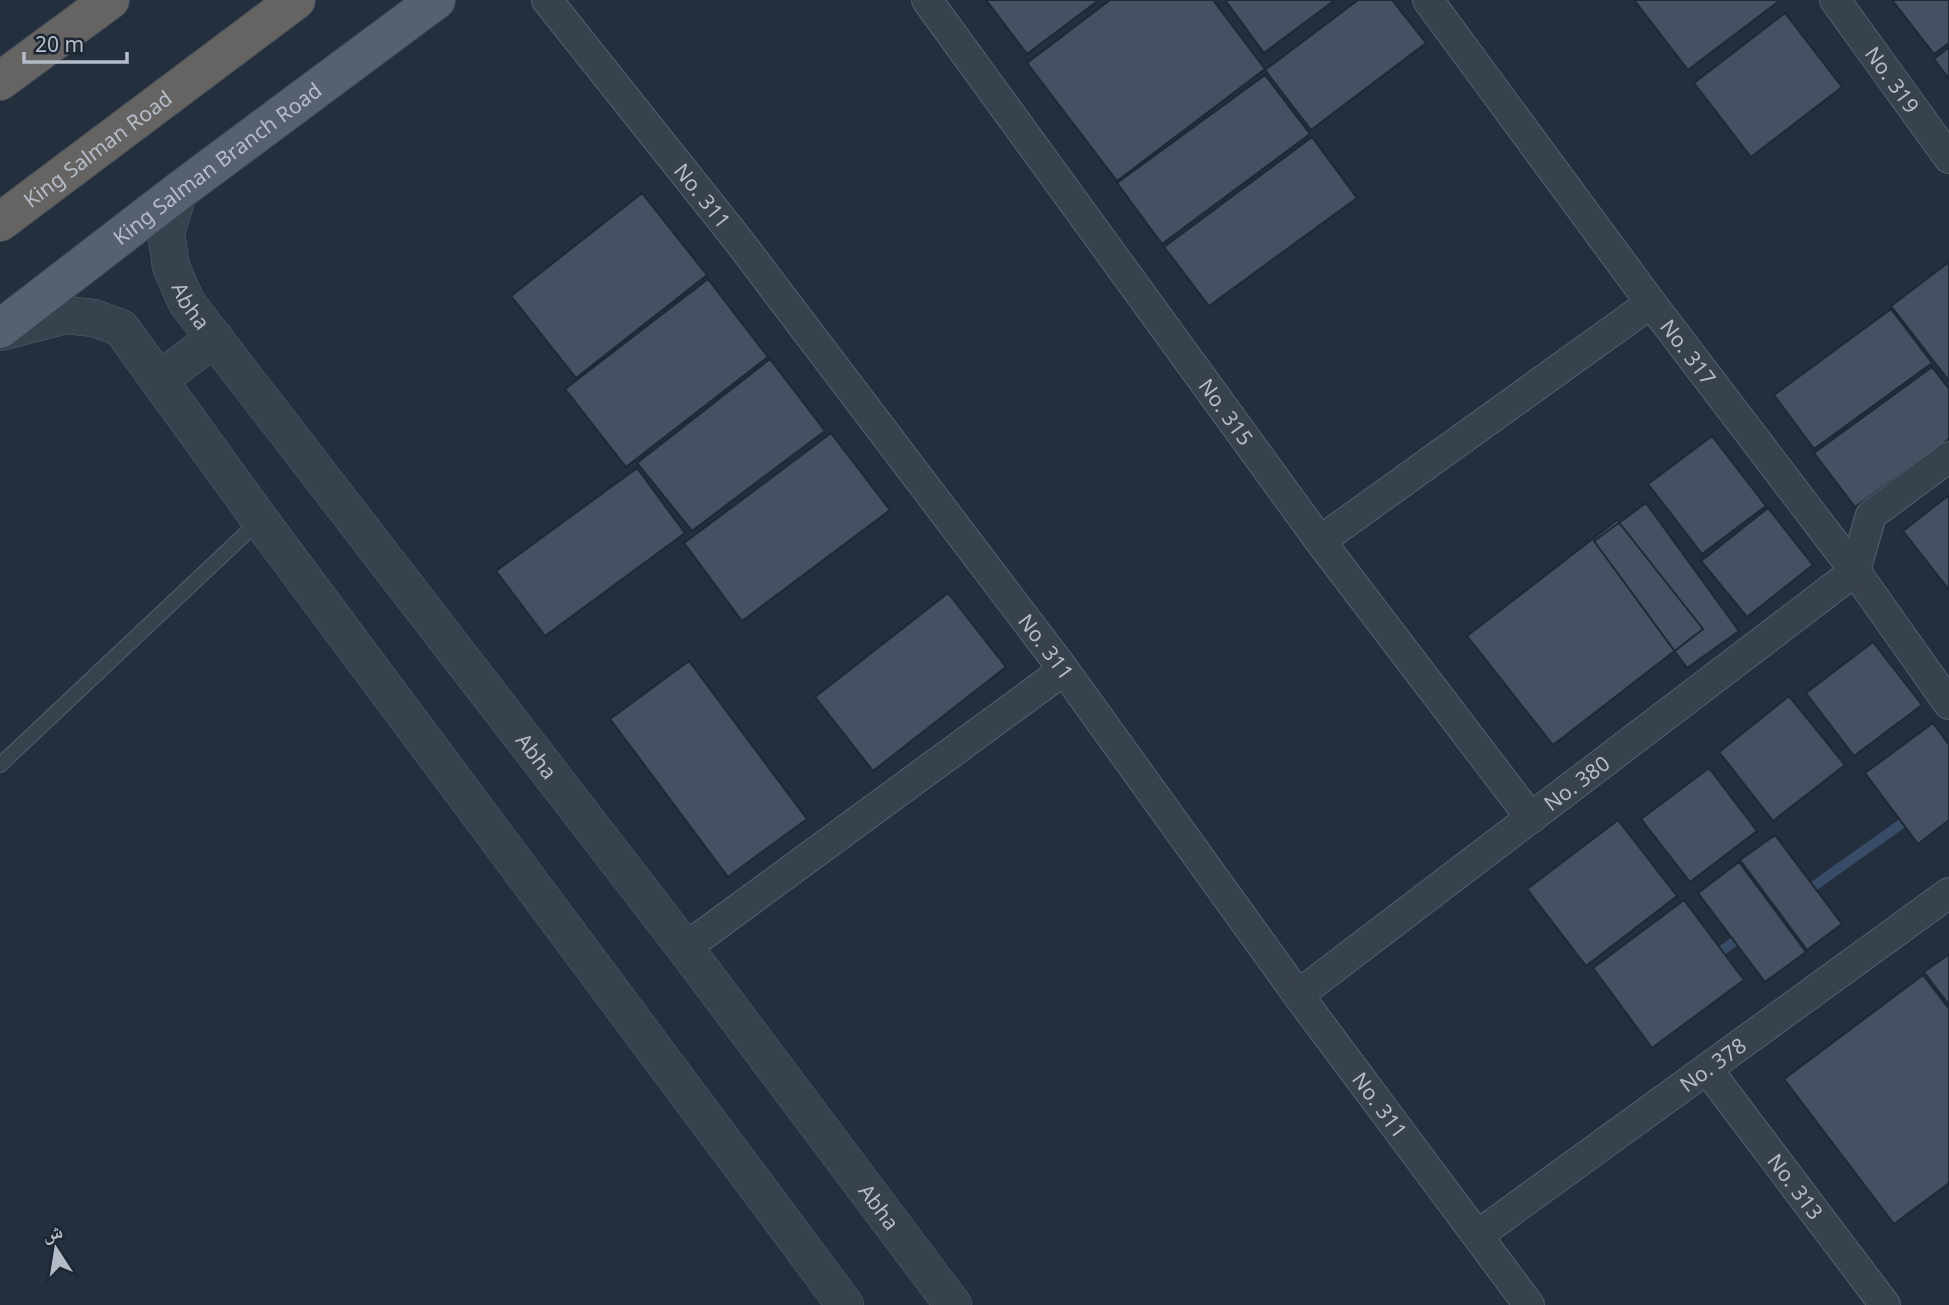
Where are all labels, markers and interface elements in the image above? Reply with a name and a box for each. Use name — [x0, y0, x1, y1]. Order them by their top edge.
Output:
scale bar — [24, 21, 128, 65]
text: 20 m — [35, 30, 84, 58]
street label: No. 319 — [1859, 41, 1926, 118]
street label: King Salman Branch Road — [107, 76, 327, 251]
street label: King Salman Road — [18, 84, 178, 214]
street label: No. 311 — [668, 157, 737, 234]
street label: Abha — [166, 278, 216, 335]
street label: No. 317 — [1654, 314, 1723, 391]
street label: No. 315 — [1193, 373, 1260, 451]
street label: No. 311 — [1012, 608, 1080, 685]
street label: Abha — [510, 727, 563, 785]
street label: No. 380 — [1538, 749, 1615, 817]
street label: No. 378 — [1674, 1031, 1752, 1098]
street label: No. 311 — [1346, 1066, 1414, 1144]
street label: No. 313 — [1762, 1148, 1830, 1225]
street label: Abha — [853, 1178, 906, 1235]
north arrow — [21, 1214, 91, 1284]
text: ش — [40, 1218, 65, 1247]

